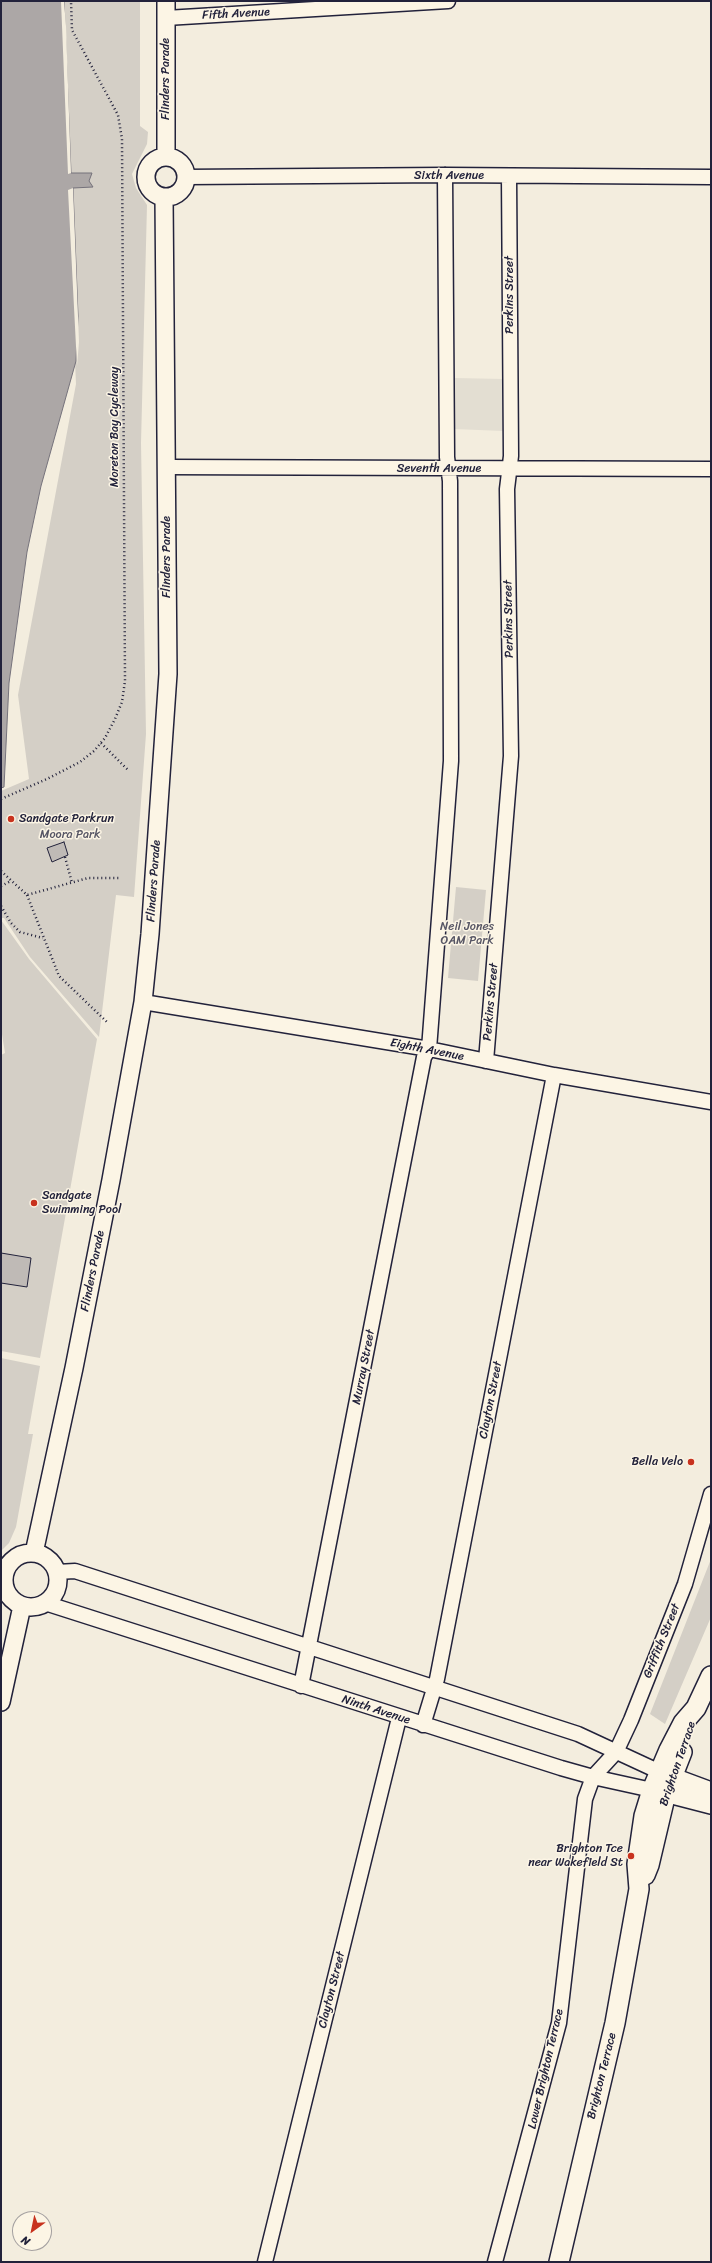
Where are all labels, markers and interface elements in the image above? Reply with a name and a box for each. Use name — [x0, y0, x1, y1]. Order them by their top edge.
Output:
street label: Fifth Avenue — [202, 5, 270, 23]
street label: Flinders Parade — [159, 38, 173, 120]
street label: Sixth Avenue — [414, 169, 484, 183]
street label: Perkins Street — [503, 256, 517, 334]
street label: Moreton Bay Cycleway — [108, 367, 122, 487]
street label: Seventh Avenue — [397, 462, 481, 476]
street label: Flinders Parade — [160, 516, 174, 598]
street label: Perkins Street — [501, 580, 517, 658]
place label: Sandgate Parkrun — [19, 812, 114, 826]
marker: Sandgate Parkrun — [6, 814, 16, 824]
park label: Moora Park — [40, 828, 100, 842]
street label: Flinders Parade — [144, 840, 164, 922]
park label: Neil Jones OAM Park — [440, 920, 494, 948]
street label: Perkins Street — [480, 962, 502, 1042]
street label: Eighth Avenue — [389, 1036, 465, 1064]
place label: Sandgate Swimming Pool — [42, 1189, 121, 1217]
marker: Sandgate Swimming Pool — [29, 1198, 39, 1208]
street label: Flinders Parade — [78, 1229, 108, 1313]
street label: Murray Street — [350, 1328, 378, 1406]
street label: Clayton Street — [476, 1360, 506, 1440]
place label: Bella Velo — [631, 1455, 683, 1469]
marker: Bella Velo — [686, 1457, 696, 1467]
street label: Griffith Street — [640, 1602, 684, 1680]
street label: Ninth Avenue — [340, 1692, 412, 1728]
street label: Brighton Terrace — [657, 1720, 699, 1808]
place label: Brighton Tce near Wakefield St — [528, 1842, 623, 1870]
marker: Brighton Tce near Wakefield St — [626, 1851, 636, 1861]
street label: Clayton Street — [316, 1950, 348, 2030]
street label: Lower Brighton Terrace — [525, 2008, 567, 2130]
street label: Brighton Terrace — [584, 2031, 620, 2121]
north arrow — [12, 2211, 52, 2251]
text: N — [17, 2231, 34, 2251]

